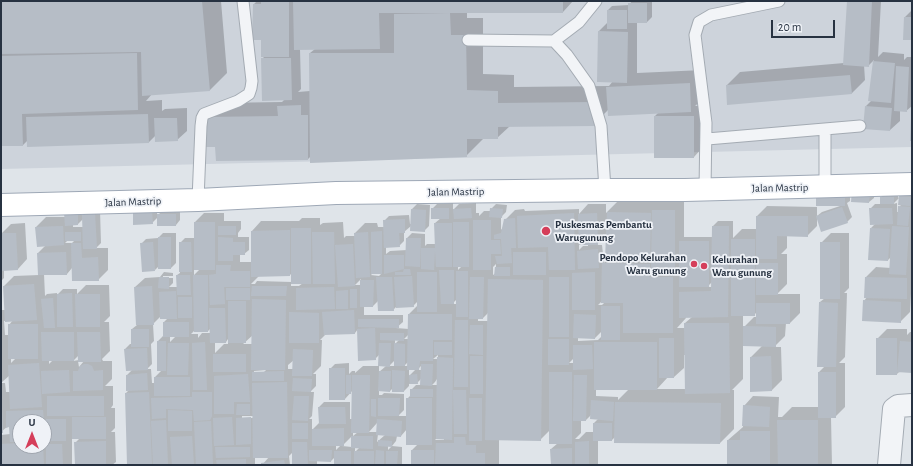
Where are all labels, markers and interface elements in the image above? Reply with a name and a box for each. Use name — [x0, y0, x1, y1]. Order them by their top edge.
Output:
scale bar — [773, 12, 837, 38]
text: 20 m — [778, 21, 801, 33]
street label: Jalan Mastrip — [752, 181, 808, 195]
street label: Jalan Mastrip — [428, 185, 484, 199]
street label: Jalan Mastrip — [105, 194, 161, 210]
place label: Puskesmas Pembantu Warugunung — [555, 218, 652, 244]
marker: Puskesmas Pembantu Warugunung — [540, 225, 552, 237]
place label: Pendopo Kelurahan Waru gunung — [599, 251, 686, 277]
place label: Kelurahan Waru gunung — [712, 253, 772, 279]
marker: Pendopo Kelurahan Waru gunung — [689, 259, 699, 269]
marker: Kelurahan Waru gunung — [699, 261, 709, 271]
north arrow — [12, 414, 52, 454]
text: U — [28, 417, 36, 428]

